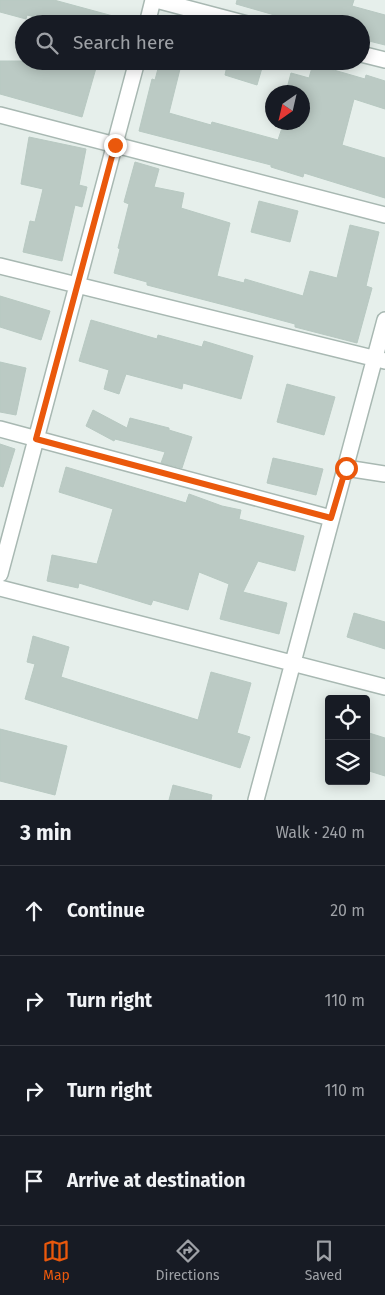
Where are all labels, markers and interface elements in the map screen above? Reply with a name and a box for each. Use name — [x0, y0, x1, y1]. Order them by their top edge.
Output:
search box — [15, 15, 370, 70]
icon: search — [33, 29, 61, 57]
text: Search here — [73, 31, 174, 54]
north arrow — [265, 85, 310, 130]
route end — [104, 134, 127, 157]
route start — [335, 457, 358, 480]
map controls — [325, 695, 370, 785]
button: locate — [325, 695, 370, 740]
button: layers — [325, 740, 370, 785]
text: 3 min — [20, 820, 72, 846]
text: Walk · 240 m — [276, 823, 365, 842]
icon: ahead — [20, 897, 48, 925]
text: Continue — [67, 899, 145, 922]
text: 20 m — [330, 901, 365, 920]
icon: right — [20, 987, 48, 1015]
text: Turn right — [67, 989, 152, 1012]
text: 110 m — [324, 991, 365, 1010]
icon: right — [20, 1077, 48, 1105]
text: Turn right — [67, 1079, 152, 1102]
text: 110 m — [324, 1081, 365, 1100]
icon: arrive — [20, 1167, 48, 1195]
text: Arrive at destination — [67, 1169, 246, 1192]
tab: Map — [42, 1237, 70, 1284]
tab: Directions — [155, 1237, 220, 1284]
tab: Saved — [305, 1237, 343, 1284]

